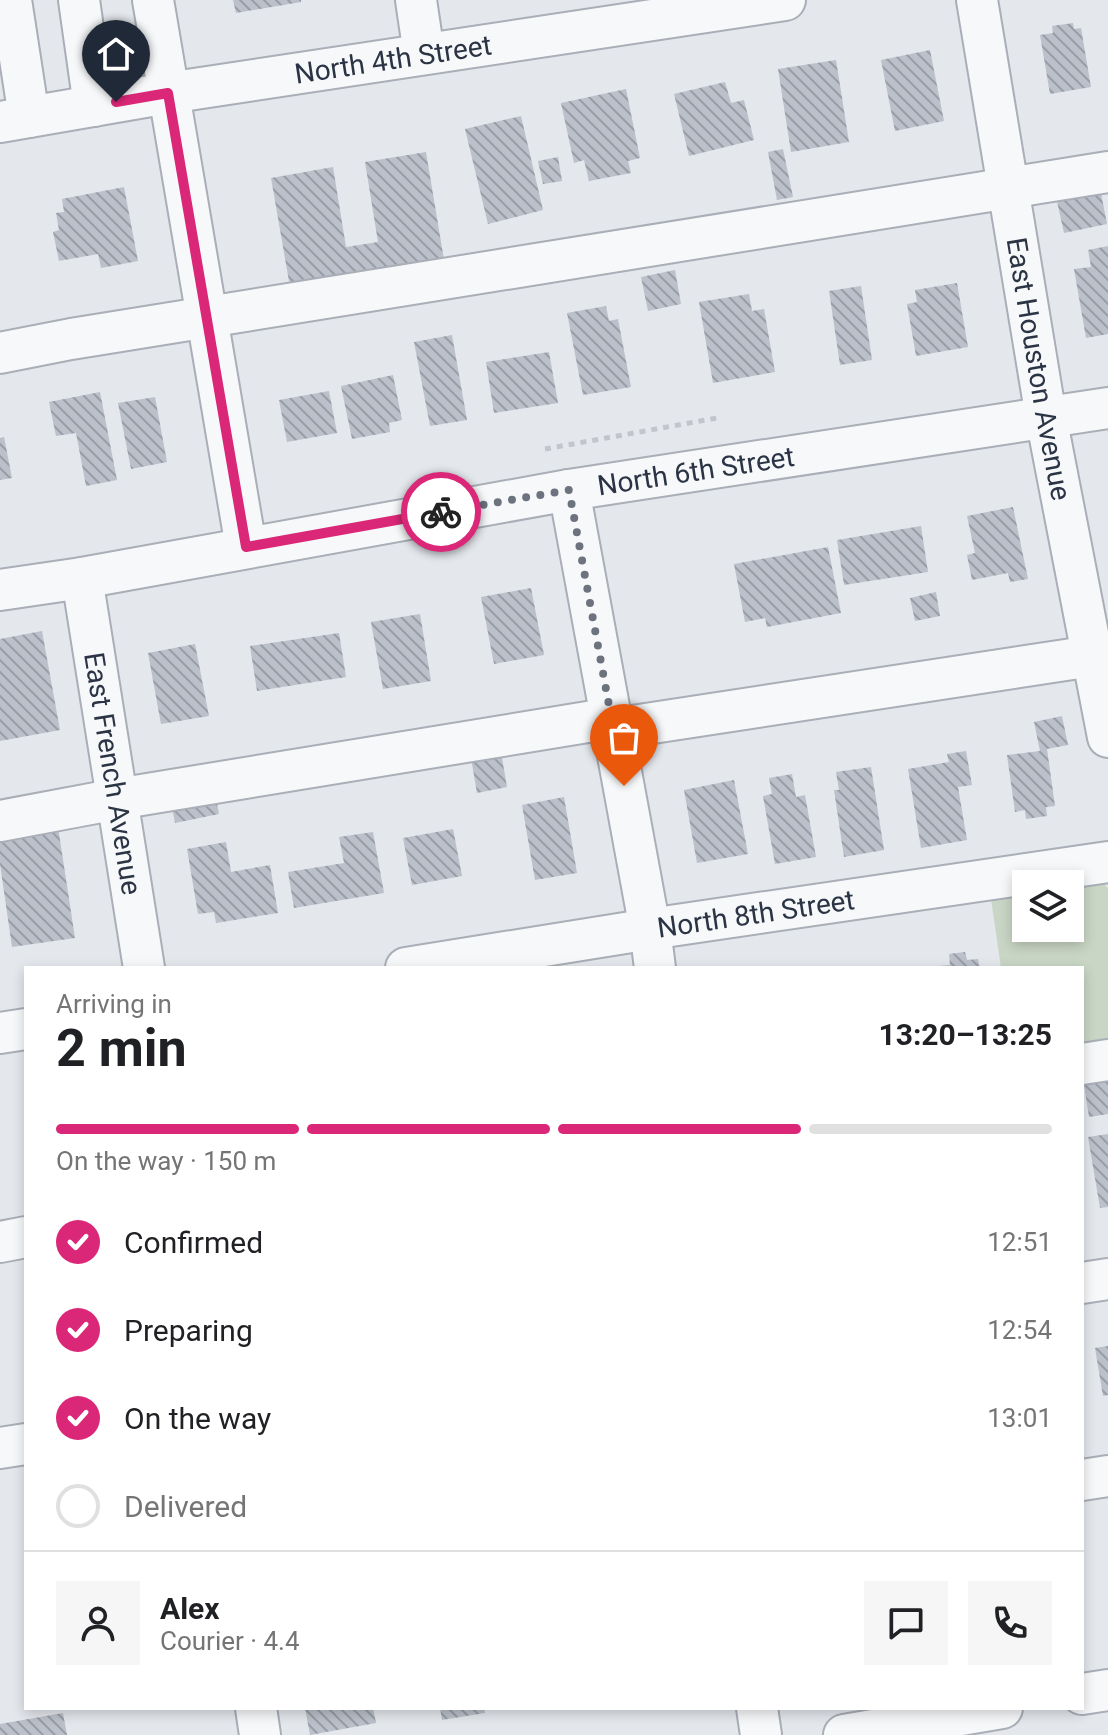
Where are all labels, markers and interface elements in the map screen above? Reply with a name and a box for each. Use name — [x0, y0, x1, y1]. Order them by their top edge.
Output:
pin — [82, 20, 150, 102]
street label: North 4th Street — [292, 28, 494, 90]
icon: home — [94, 32, 138, 76]
street label: East Houston Avenue — [1000, 235, 1078, 503]
street label: North 6th Street — [595, 439, 797, 502]
courier — [401, 472, 481, 552]
icon: bike — [419, 490, 463, 534]
street label: East French Avenue — [78, 650, 149, 897]
pin — [590, 704, 658, 786]
icon: bag — [602, 716, 646, 760]
map controls — [1012, 870, 1084, 942]
button: layers — [1012, 870, 1084, 942]
street label: North 8th Street — [655, 883, 857, 944]
text: Arriving in — [56, 989, 172, 1019]
text: 13:20–13:25 — [878, 1017, 1052, 1052]
text: 2 min — [56, 1018, 187, 1079]
text: On the way · 150 m — [56, 1146, 276, 1176]
icon: check — [56, 1220, 100, 1264]
text: Confirmed — [124, 1225, 263, 1260]
text: 12:51 — [987, 1227, 1052, 1257]
icon: check — [56, 1308, 100, 1352]
text: Preparing — [124, 1313, 253, 1348]
text: 12:54 — [987, 1315, 1052, 1345]
icon: check — [56, 1396, 100, 1440]
text: On the way — [124, 1401, 271, 1436]
text: 13:01 — [987, 1403, 1052, 1433]
text: Delivered — [124, 1489, 247, 1524]
button: person — [56, 1581, 140, 1665]
button: chat — [864, 1581, 948, 1665]
button: phone — [968, 1581, 1052, 1665]
text: Alex — [160, 1591, 220, 1626]
text: Courier · 4.4 — [160, 1626, 300, 1656]

